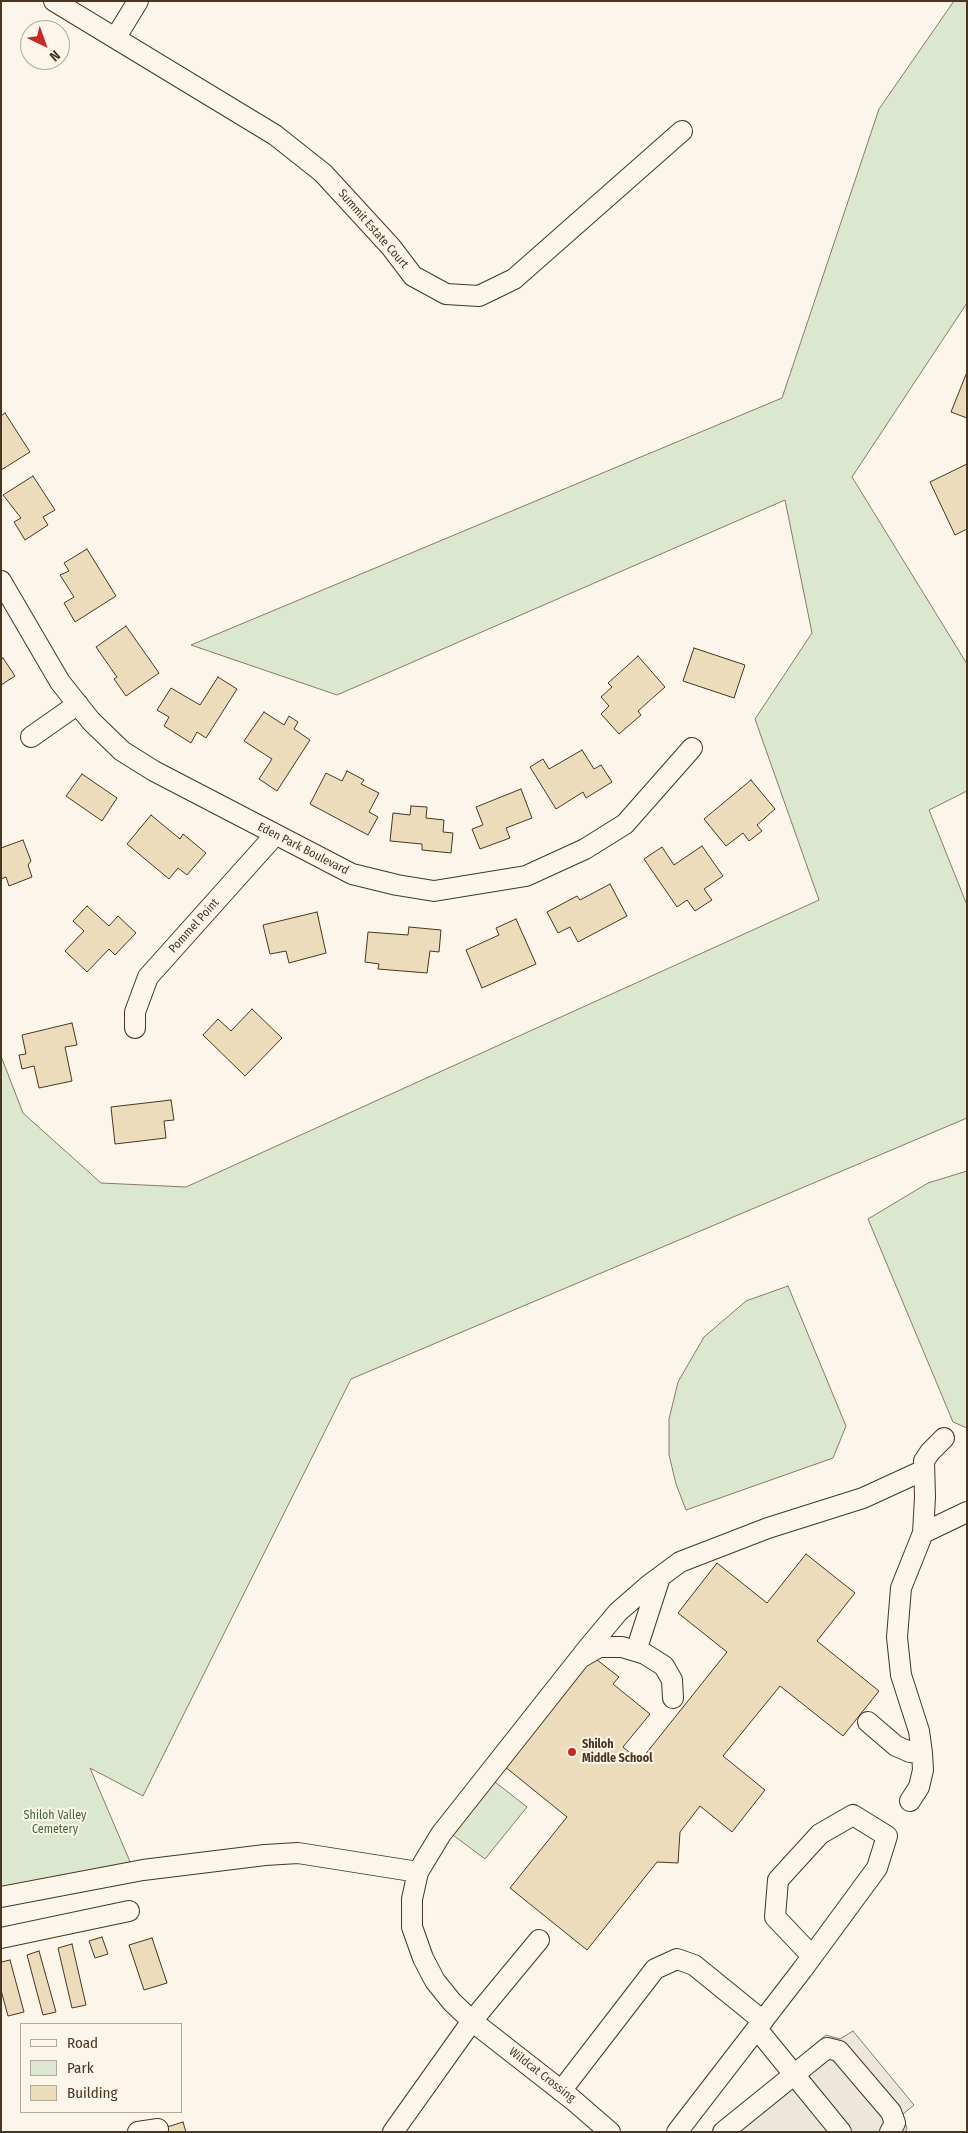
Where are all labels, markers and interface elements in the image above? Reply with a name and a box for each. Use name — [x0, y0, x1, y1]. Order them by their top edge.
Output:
north arrow — [20, 20, 70, 70]
text: N — [46, 47, 64, 65]
street label: Summit Estate Court — [335, 187, 411, 271]
street label: Eden Park Boulevard — [255, 820, 351, 878]
street label: Pommel Point — [166, 896, 222, 956]
place label: Shiloh Middle School — [582, 1738, 652, 1766]
marker: Shiloh Middle School — [566, 1746, 578, 1758]
park label: Shiloh Valley Cemetery — [24, 1809, 86, 1837]
legend — [20, 2023, 182, 2113]
text: Road — [67, 2034, 98, 2052]
street label: Wildcat Crossing — [506, 2045, 578, 2105]
text: Park — [67, 2059, 94, 2077]
text: Building — [67, 2084, 118, 2102]

